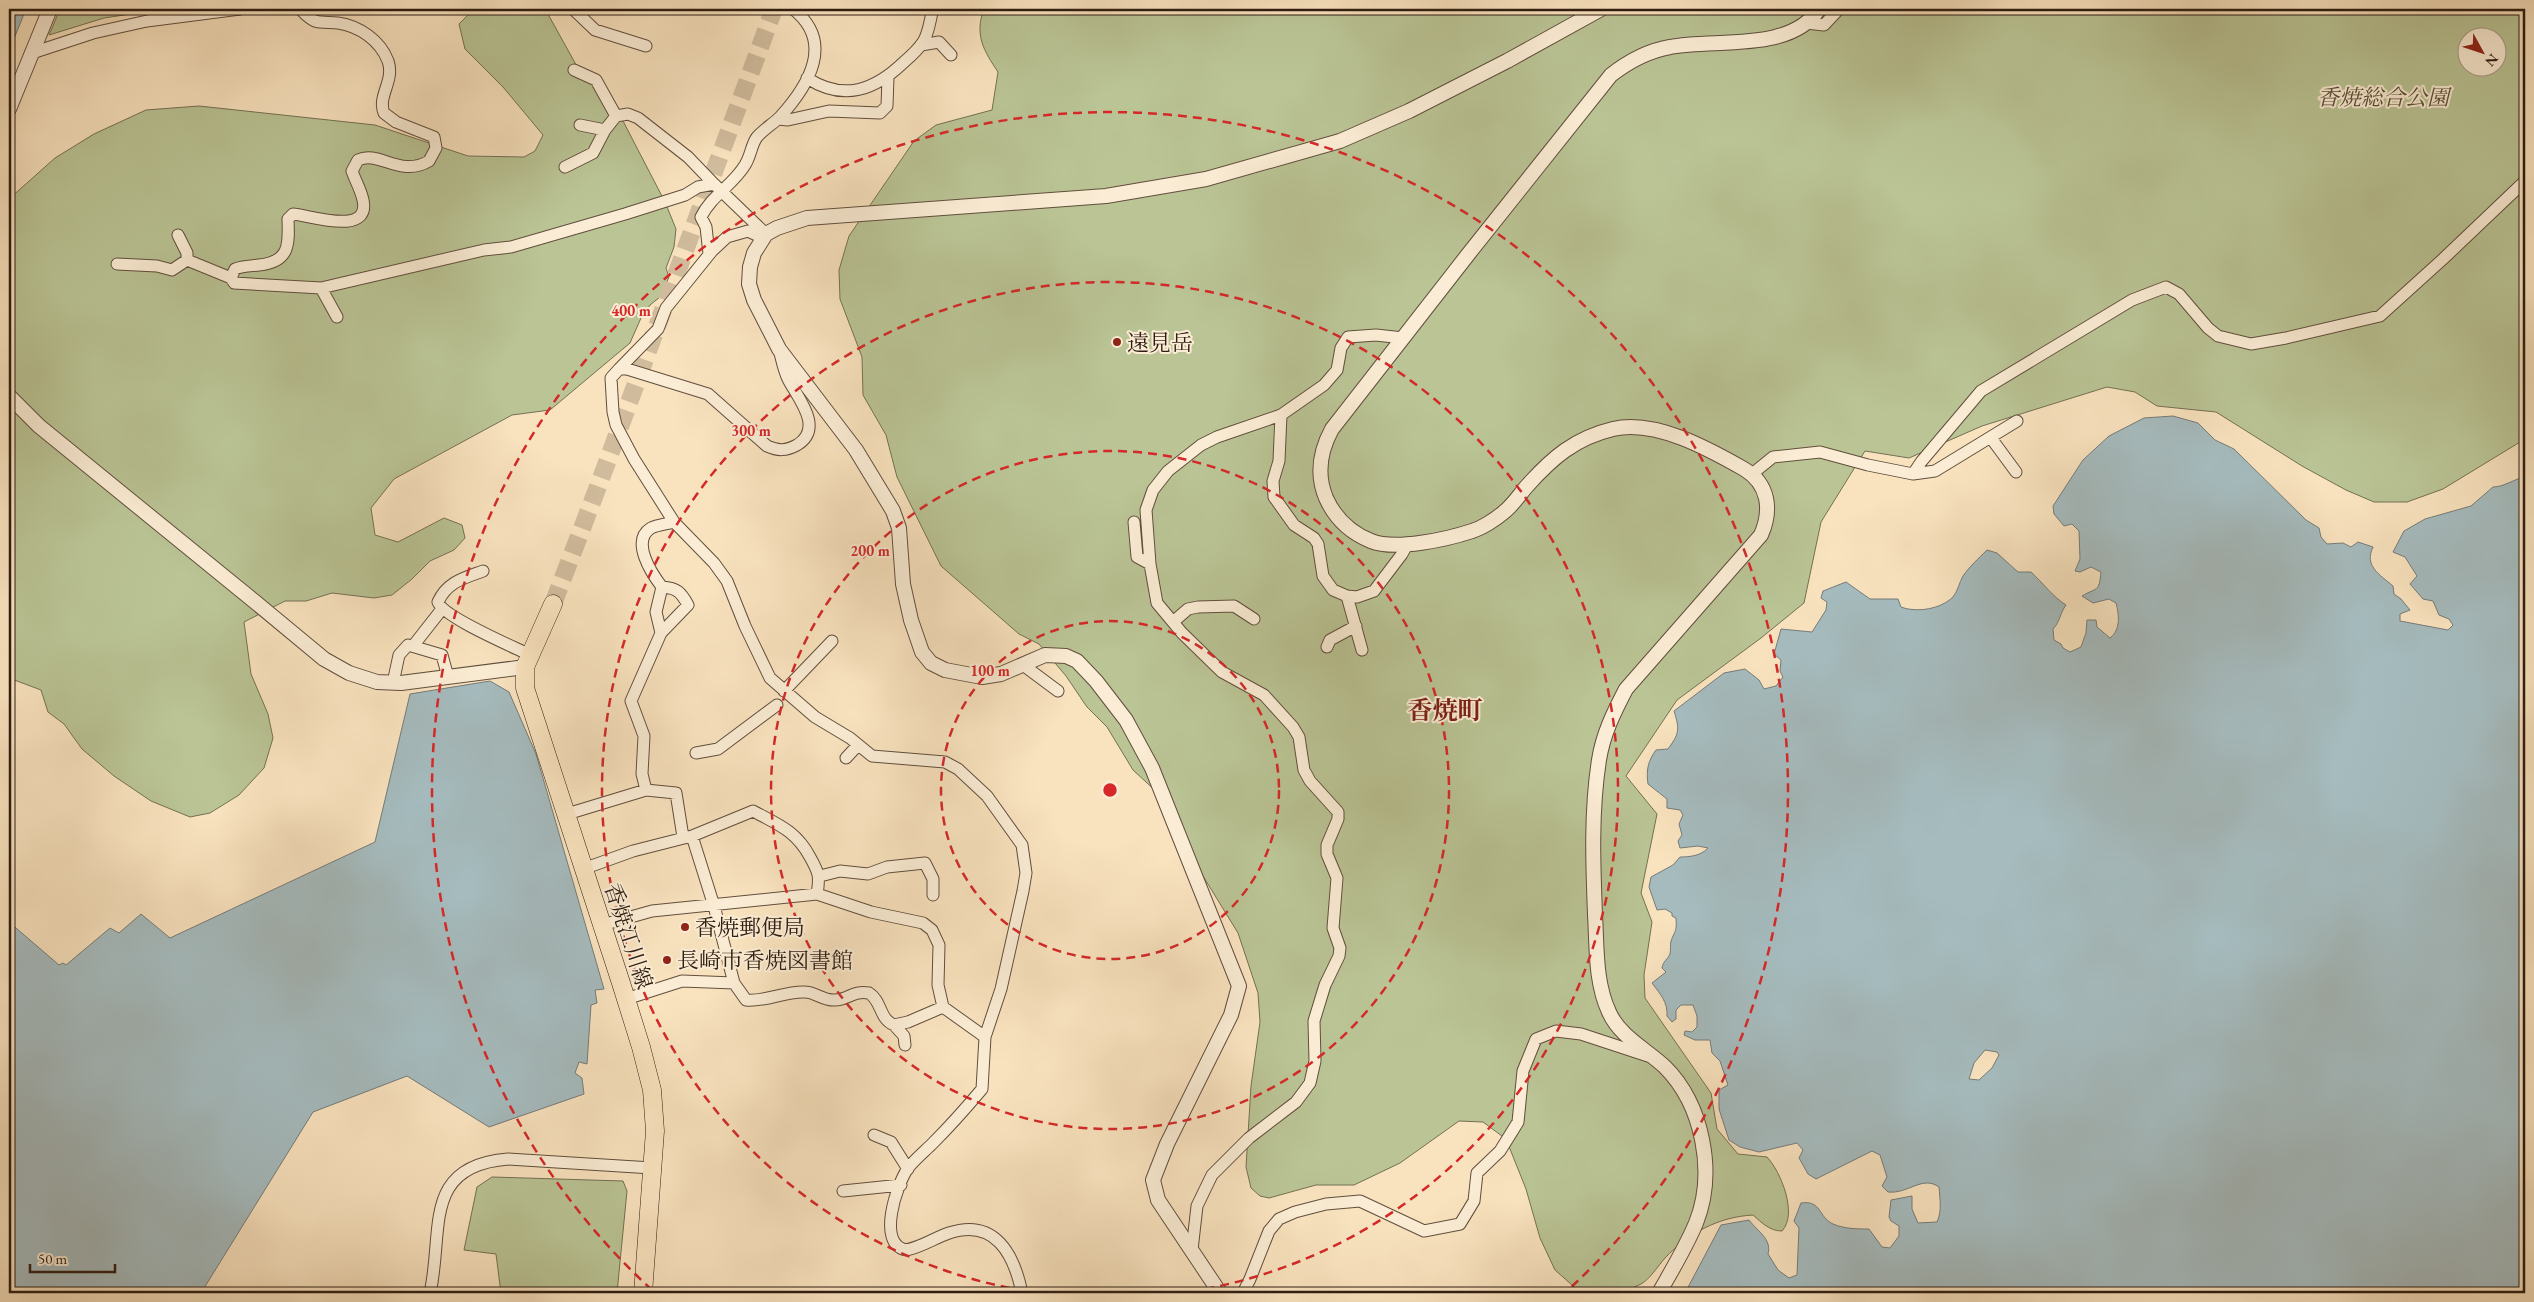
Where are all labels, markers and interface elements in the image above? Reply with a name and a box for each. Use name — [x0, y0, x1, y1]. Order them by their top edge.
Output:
north arrow — [2456, 28, 2506, 78]
text: N — [2481, 50, 2502, 71]
park label: 香焼総合公園 — [2317, 83, 2452, 112]
text: 400 m — [611, 301, 651, 320]
place label: 遠見岳 — [1127, 328, 1193, 357]
marker: 遠見岳 — [1111, 336, 1123, 348]
text: 300 m — [731, 421, 771, 440]
text: 200 m — [850, 541, 890, 560]
text: 100 m — [970, 661, 1010, 680]
district label: 香焼町 — [1407, 694, 1483, 726]
centre of rings — [1101, 781, 1119, 799]
street label: 香焼江川線 — [598, 879, 659, 993]
place label: 香焼郵便局 — [695, 913, 805, 942]
marker: 香焼郵便局 — [679, 921, 691, 933]
place label: 長崎市香焼図書館 — [677, 946, 853, 975]
marker: 長崎市香焼図書館 — [661, 954, 673, 966]
scale bar — [30, 1242, 115, 1274]
text: 50 m — [38, 1249, 67, 1268]

